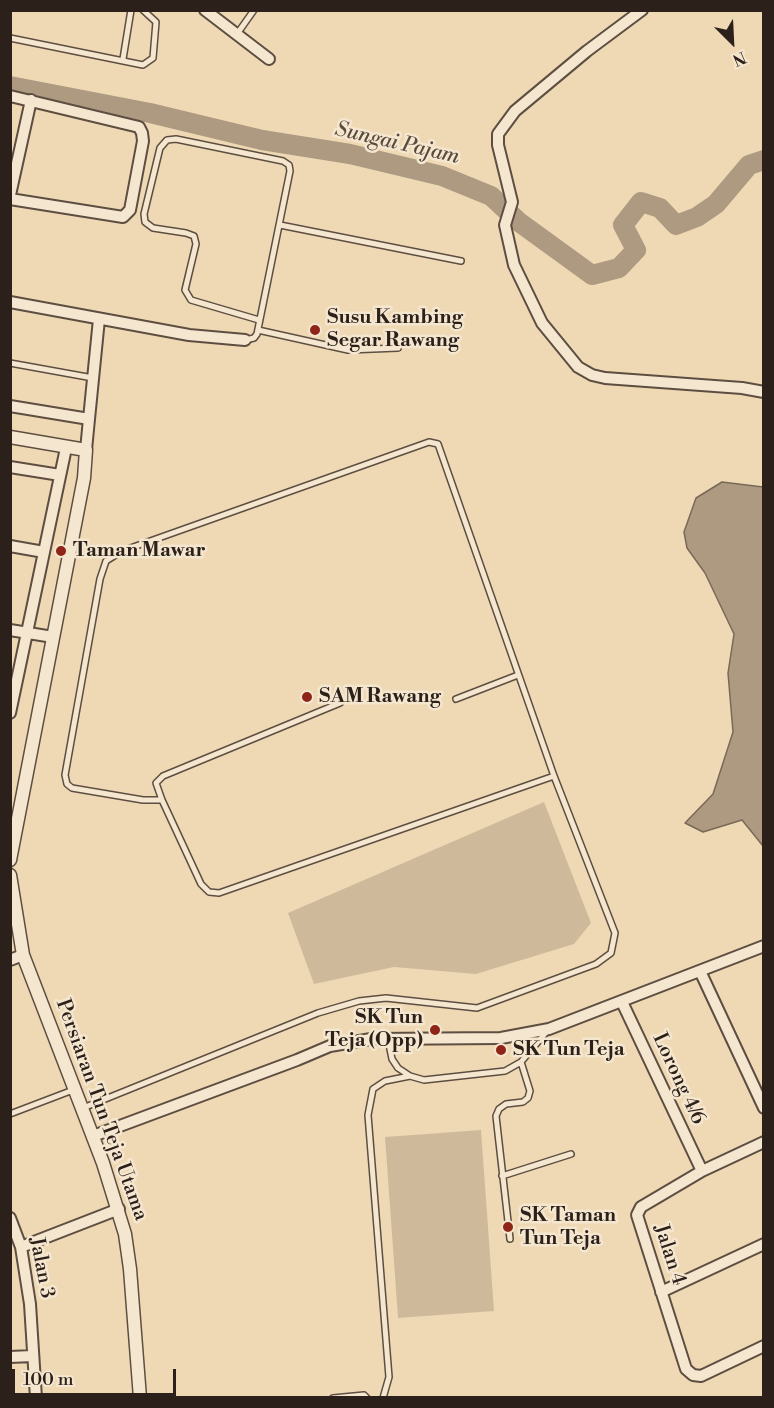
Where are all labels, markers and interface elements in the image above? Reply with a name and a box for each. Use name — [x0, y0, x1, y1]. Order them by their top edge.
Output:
north arrow — [702, 12, 762, 72]
text: N — [729, 47, 749, 70]
water label: Sungai Pajam — [332, 117, 462, 171]
place label: Susu Kambing Segar Rawang — [327, 306, 463, 353]
marker: Susu Kambing Segar Rawang — [308, 323, 322, 337]
place label: Taman Mawar — [73, 539, 206, 563]
marker: Taman Mawar — [54, 544, 68, 558]
place label: SAM Rawang — [319, 685, 441, 709]
marker: SAM Rawang — [300, 690, 314, 704]
street label: Persiaran Tun Teja Utama — [50, 996, 152, 1224]
place label: SK Tun Teja (Opp) — [325, 1006, 423, 1053]
marker: SK Tun Teja (Opp) — [428, 1023, 442, 1037]
street label: Lorong 4/6 — [646, 1029, 710, 1129]
place label: SK Tun Teja — [513, 1038, 625, 1062]
marker: SK Tun Teja — [494, 1043, 508, 1057]
place label: SK Taman Tun Teja — [520, 1204, 616, 1251]
marker: SK Taman Tun Teja — [501, 1220, 515, 1234]
street label: Jalan 4 — [648, 1222, 690, 1288]
street label: Jalan 3 — [23, 1235, 59, 1301]
scale bar — [15, 1357, 178, 1395]
text: 100 m — [23, 1368, 74, 1391]

